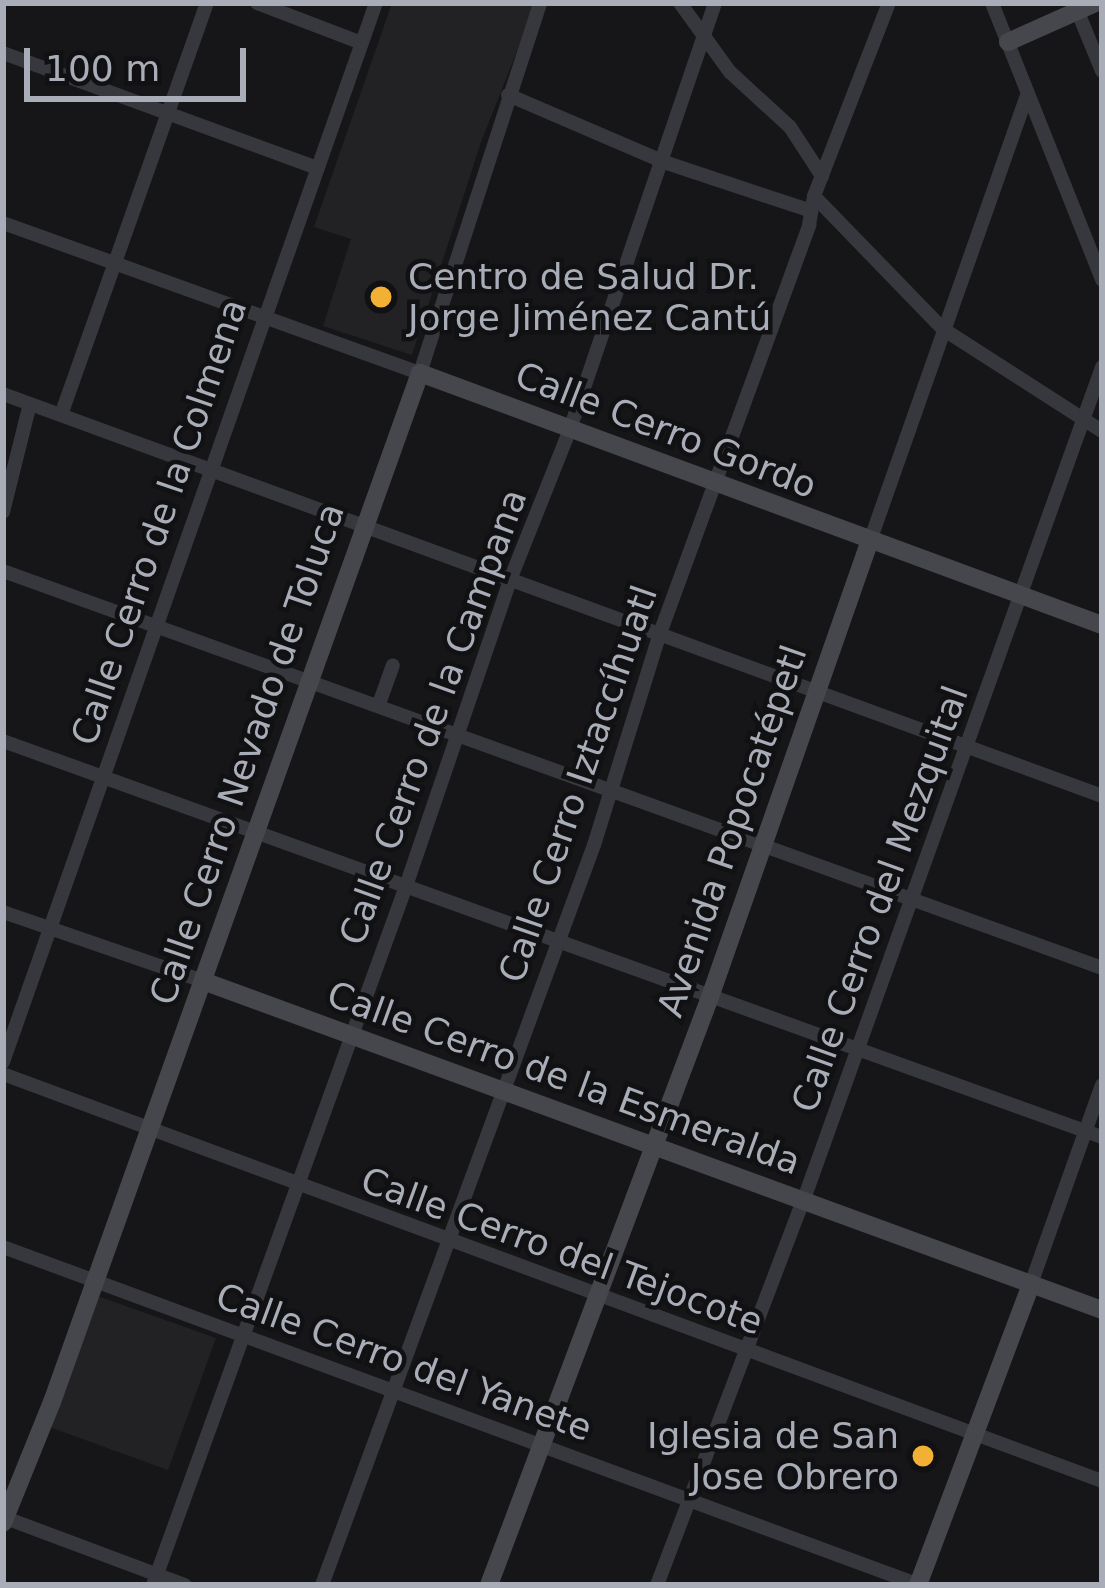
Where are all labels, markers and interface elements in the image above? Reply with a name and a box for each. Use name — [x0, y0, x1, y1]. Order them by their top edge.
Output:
scale bar — [30, 24, 252, 98]
text: 100 m — [45, 48, 160, 89]
place label: Centro de Salud Dr. Jorge Jiménez Cantú — [408, 254, 771, 339]
marker: Centro de Salud Dr. Jorge Jiménez Cantú — [365, 281, 397, 313]
street label: Calle Cerro de la Colmena — [62, 293, 256, 751]
street label: Calle Cerro Gordo — [509, 353, 823, 507]
street label: Calle Cerro de la Campana — [330, 483, 536, 951]
street label: Calle Cerro Nevado de Toluca — [141, 498, 353, 1010]
street label: Calle Cerro Iztaccíhuatl — [490, 580, 666, 988]
street label: Avenida Popocatépetl — [648, 640, 816, 1022]
street label: Calle Cerro del Mezquital — [783, 680, 977, 1118]
street label: Calle Cerro de la Esmeralda — [322, 972, 806, 1184]
street label: Calle Cerro del Tejocote — [355, 1158, 769, 1344]
street label: Calle Cerro del Yanete — [210, 1274, 598, 1450]
place label: Iglesia de San Jose Obrero — [647, 1413, 899, 1498]
marker: Iglesia de San Jose Obrero — [910, 1443, 936, 1469]

